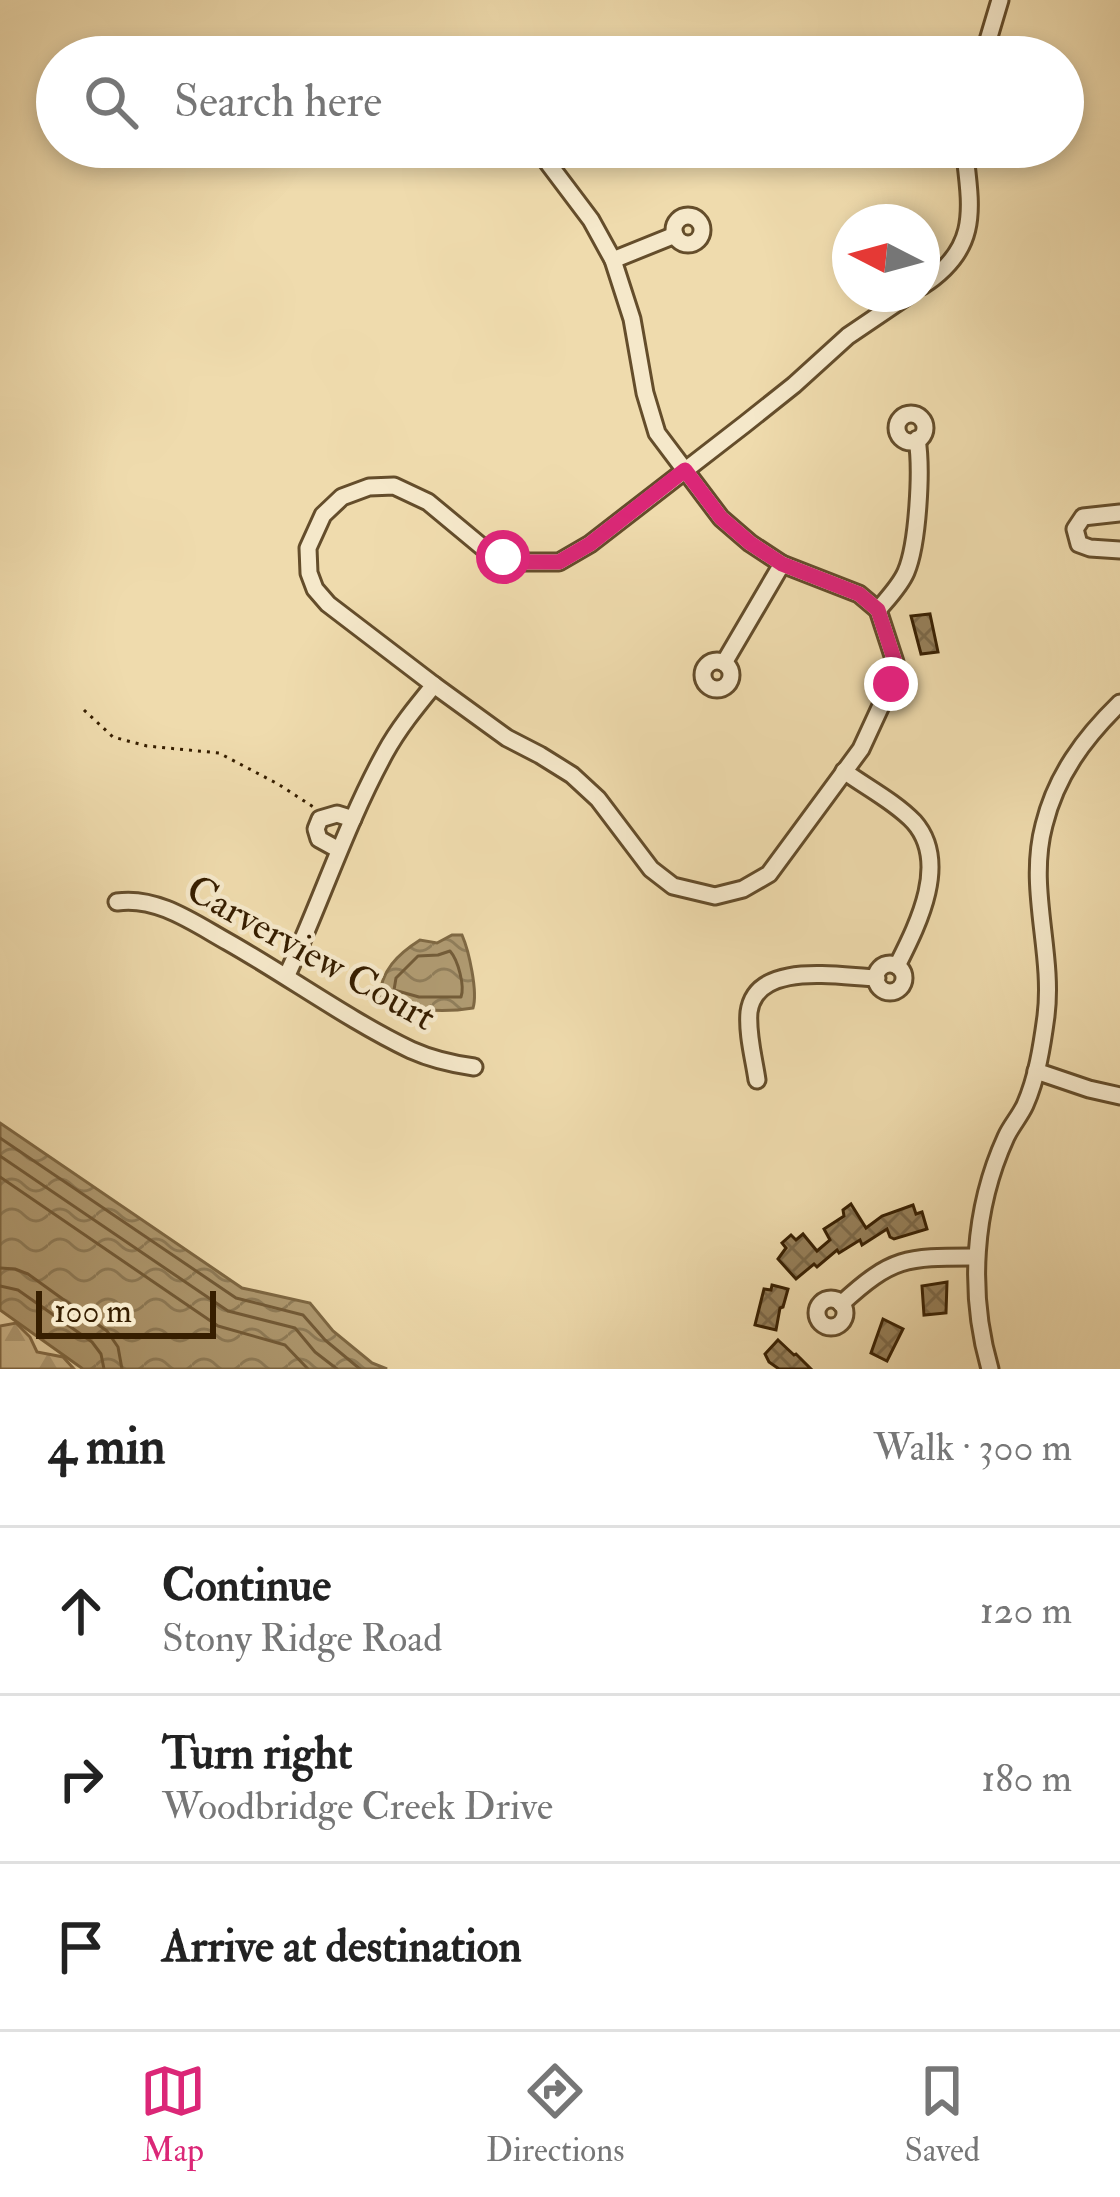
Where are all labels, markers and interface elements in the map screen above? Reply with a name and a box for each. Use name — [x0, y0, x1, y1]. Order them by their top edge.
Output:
search box — [36, 36, 1084, 168]
icon: search — [78, 69, 144, 135]
text: Search here — [174, 74, 382, 130]
north arrow — [832, 204, 940, 312]
route start — [476, 530, 530, 584]
route end — [864, 657, 918, 711]
street label: Carverview Court — [178, 864, 444, 1042]
scale bar — [36, 1285, 216, 1338]
text: 100 m — [54, 1291, 132, 1332]
text: 4 min — [48, 1415, 166, 1479]
text: Walk · 300 m — [874, 1423, 1072, 1472]
text: Continue — [162, 1558, 331, 1614]
icon: ahead — [48, 1578, 114, 1644]
text: 120 m — [980, 1586, 1072, 1635]
text: Stony Ridge Road — [162, 1614, 443, 1663]
text: Turn right — [162, 1726, 352, 1782]
icon: right — [48, 1746, 114, 1812]
text: 180 m — [981, 1754, 1072, 1803]
text: Woodbridge Creek Drive — [162, 1782, 553, 1831]
icon: arrive — [48, 1914, 114, 1980]
text: Arrive at destination — [162, 1919, 522, 1975]
tab: Map — [140, 2058, 206, 2171]
tab: Directions — [486, 2058, 625, 2171]
tab: Saved — [905, 2058, 980, 2171]

